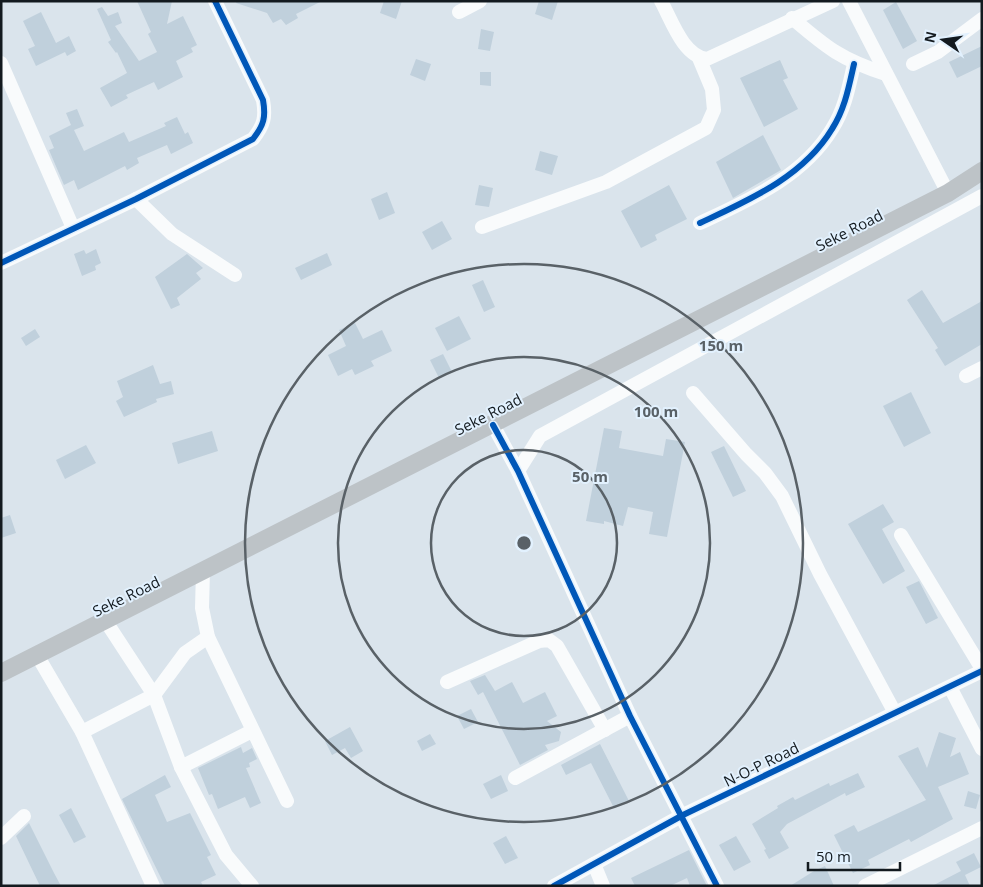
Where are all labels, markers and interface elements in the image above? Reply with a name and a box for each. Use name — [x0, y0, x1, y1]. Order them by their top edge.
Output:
north arrow — [918, 15, 968, 65]
text: N — [919, 29, 940, 45]
street label: Seke Road — [812, 205, 886, 255]
text: 150 m — [699, 335, 743, 355]
street label: Seke Road — [451, 389, 525, 439]
text: 100 m — [634, 401, 678, 421]
text: 50 m — [572, 466, 608, 486]
centre of rings — [515, 534, 533, 552]
street label: Seke Road — [89, 571, 163, 621]
street label: N-O-P Road — [720, 737, 802, 791]
scale bar — [808, 840, 900, 872]
text: 50 m — [816, 846, 851, 866]

